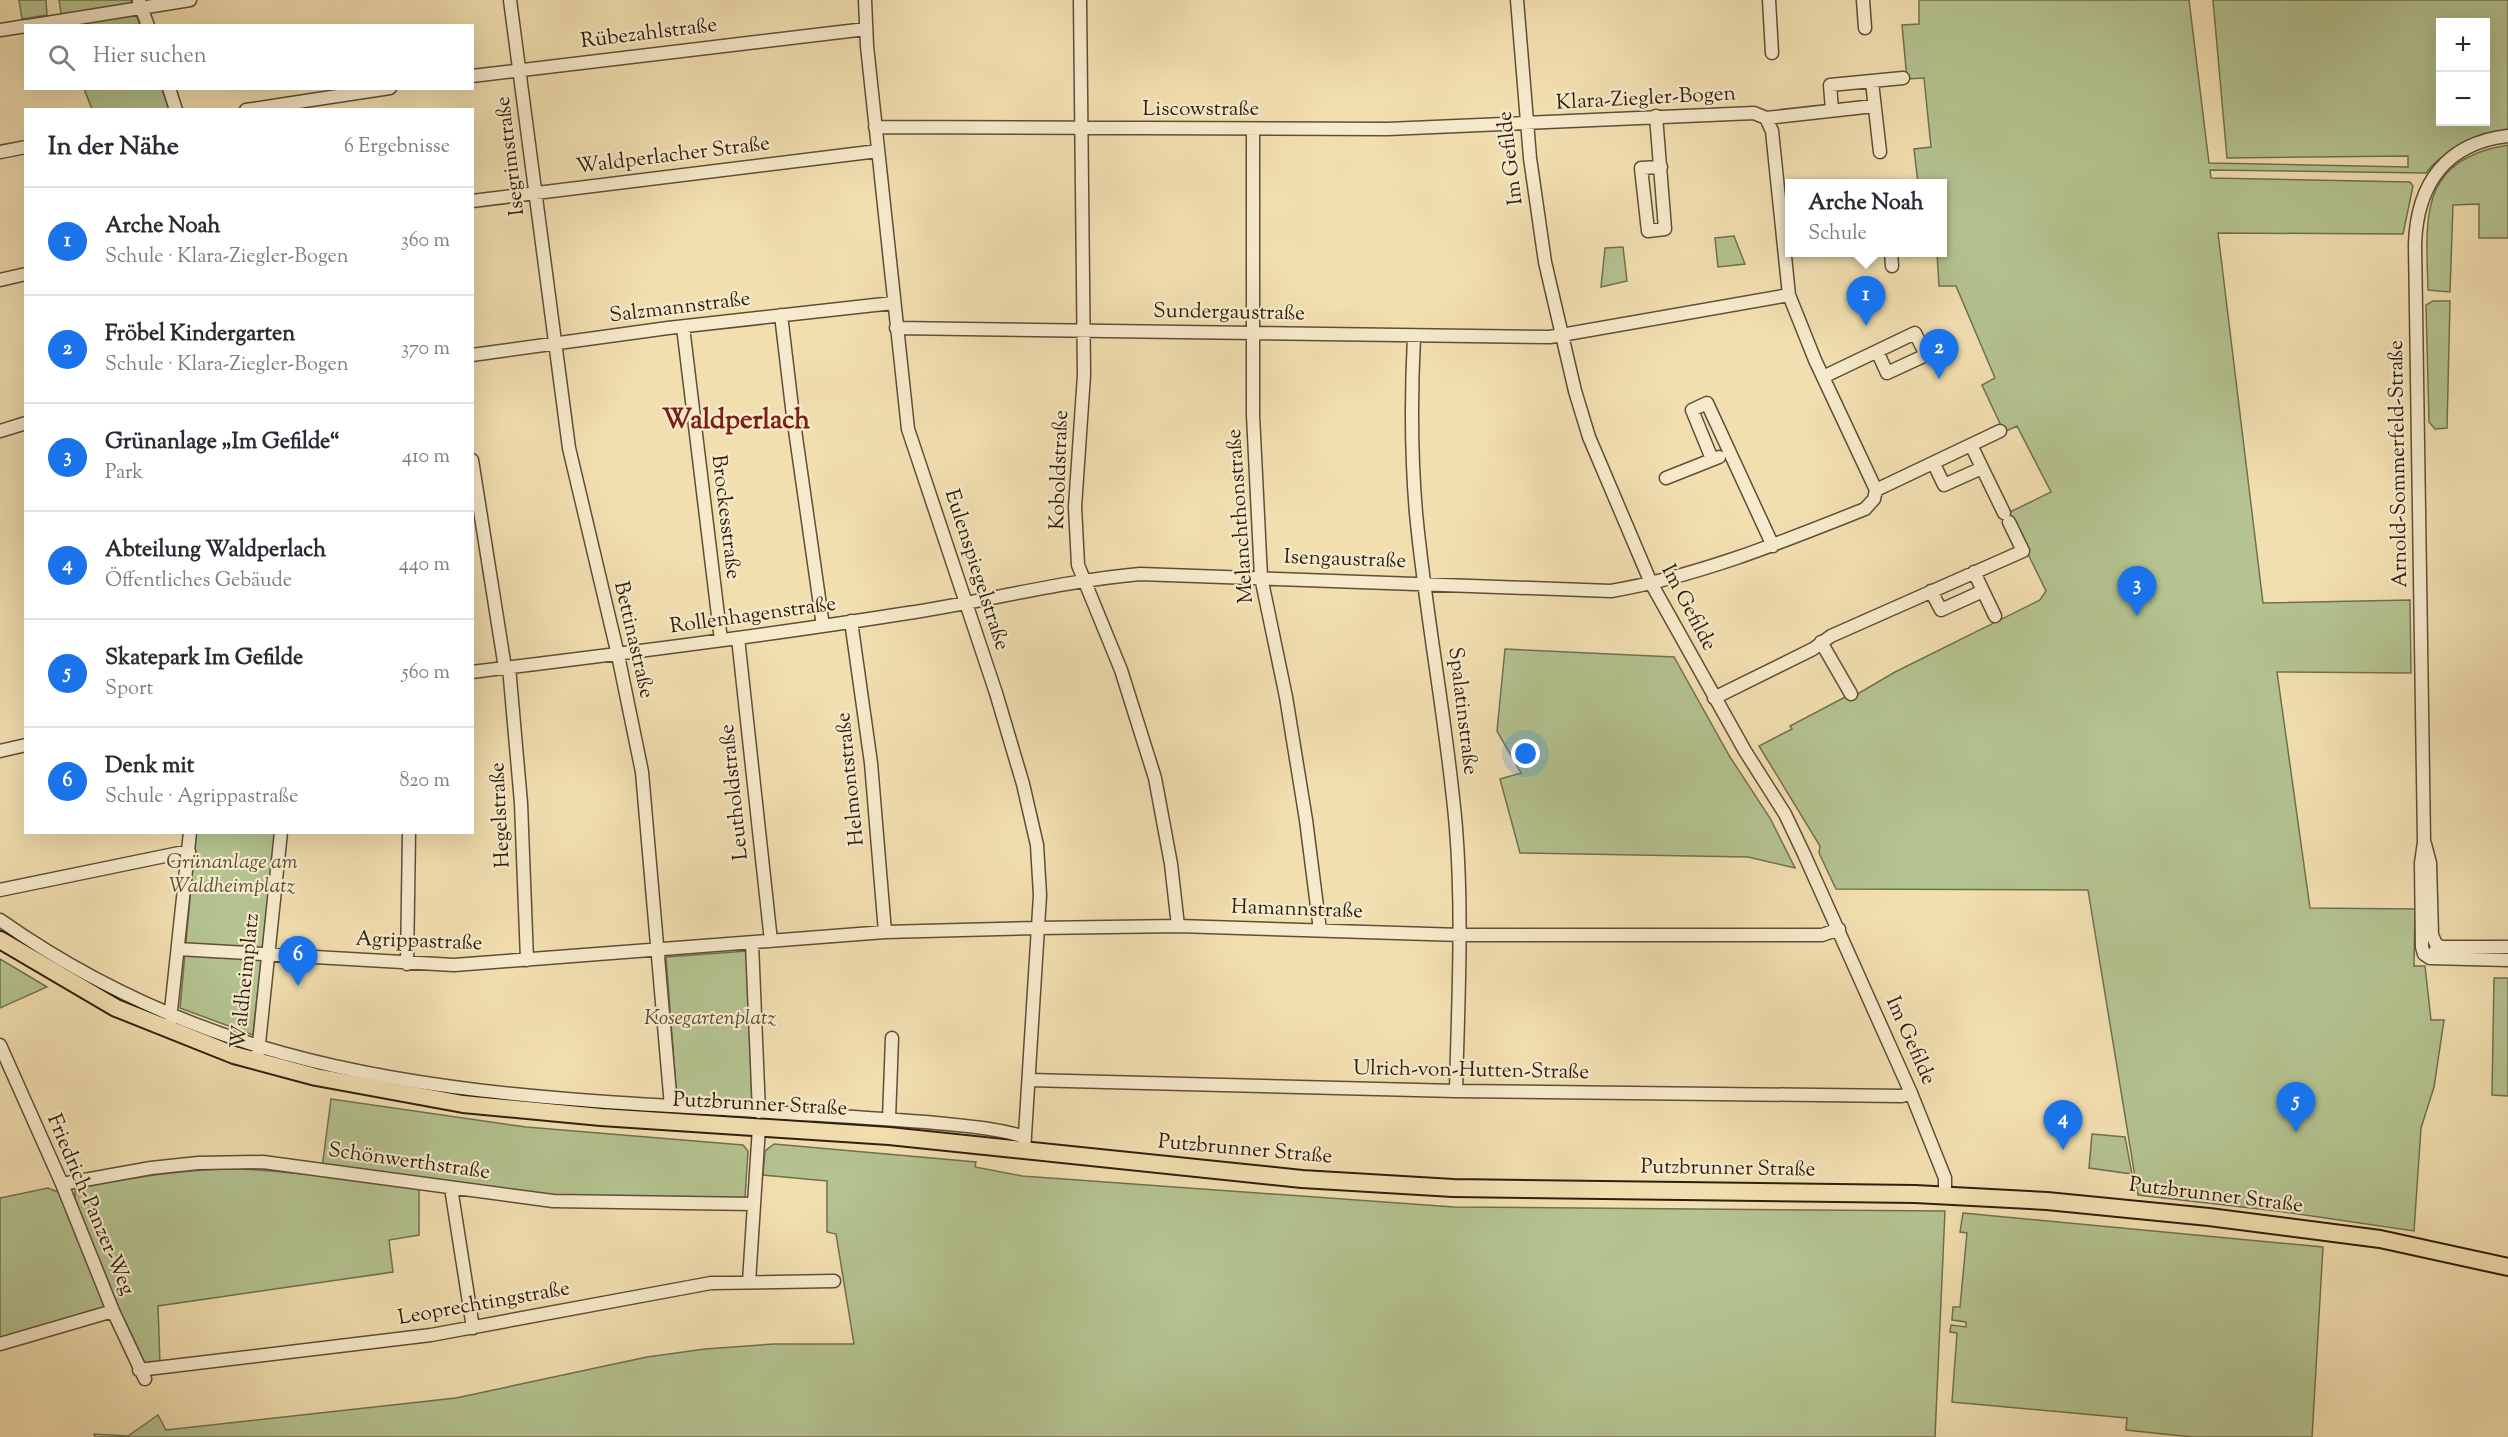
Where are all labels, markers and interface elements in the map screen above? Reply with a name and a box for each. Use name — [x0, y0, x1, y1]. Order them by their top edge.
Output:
street label: Rübezahlstraße — [579, 11, 719, 57]
map controls — [2436, 18, 2490, 126]
button: + — [2436, 18, 2490, 72]
search box — [24, 24, 474, 90]
icon: search — [45, 41, 78, 74]
text: Hier suchen — [93, 41, 207, 73]
button: − — [2436, 72, 2490, 126]
street label: Klara-Ziegler-Bogen — [1555, 79, 1737, 119]
street label: Isegrimstraße — [489, 95, 533, 217]
street label: Liscowstraße — [1143, 95, 1259, 125]
street label: Im Gefilde — [1490, 109, 1532, 207]
text: In der Nähe — [48, 129, 179, 166]
street label: Waldperlacher Straße — [574, 129, 772, 183]
text: 6 Ergebnisse — [344, 133, 450, 162]
popup — [1785, 179, 1947, 257]
text: Arche Noah — [1808, 188, 1924, 220]
text: Arche Noah — [105, 211, 220, 243]
text: Schule — [1808, 220, 1867, 249]
text: 1 — [64, 227, 71, 256]
text: 360 m — [401, 227, 450, 256]
text: Schule · Klara-Ziegler-Bogen — [105, 243, 349, 272]
pin: 1 — [1846, 276, 1886, 326]
street label: Salzmannstraße — [608, 284, 752, 332]
street label: Sundergaustraße — [1153, 297, 1305, 329]
text: Fröbel Kindergarten — [105, 319, 295, 351]
pin: 2 — [1920, 330, 1958, 379]
text: 2 — [63, 335, 72, 364]
text: 370 m — [401, 335, 450, 364]
street label: Arnold-Sommerfeld-Straße — [2382, 340, 2416, 588]
text: Schule · Klara-Ziegler-Bogen — [105, 351, 349, 380]
district label: Waldperlach — [662, 402, 810, 441]
street label: Koboldstraße — [1043, 410, 1077, 530]
text: Grünanlage „Im Gefilde“ — [105, 427, 340, 459]
street label: Melanchthonstraße — [1220, 428, 1262, 604]
text: 3 — [63, 443, 72, 472]
text: 410 m — [402, 443, 450, 472]
street label: Brockesstraße — [702, 453, 748, 581]
text: Park — [105, 459, 143, 488]
street label: Eulenspiegelstraße — [936, 486, 1016, 654]
text: Abteilung Waldperlach — [105, 535, 326, 567]
street label: Isengaustraße — [1283, 543, 1407, 577]
text: 4 — [62, 551, 73, 580]
text: 440 m — [399, 551, 450, 580]
street label: Im Gefilde — [1653, 559, 1723, 657]
pin: 3 — [2118, 566, 2156, 616]
text: Öffentliches Gebäude — [105, 567, 292, 596]
street label: Bettinastraße — [605, 579, 661, 701]
street label: Rollenhagenstraße — [668, 589, 838, 643]
text: Skatepark Im Gefilde — [105, 643, 303, 675]
street label: Spalatinstraße — [1439, 645, 1485, 777]
text: 5 — [64, 659, 71, 688]
text: 560 m — [402, 659, 450, 688]
text: Sport — [105, 675, 153, 704]
street label: Helmontstraße — [829, 711, 873, 847]
street label: Leutholdstraße — [713, 723, 757, 861]
your location — [1511, 739, 1540, 768]
text: Denk mit — [105, 751, 194, 783]
street label: Hegelstraße — [483, 761, 519, 869]
text: 6 — [63, 767, 72, 796]
text: 820 m — [399, 767, 450, 796]
text: Schule · Agrippastraße — [105, 783, 298, 812]
park label: Grünanlage am Waldheimplatz — [166, 848, 298, 902]
street label: Hamannstraße — [1231, 893, 1363, 927]
street label: Waldheimplatz — [224, 912, 268, 1050]
street label: Agrippastraße — [355, 925, 483, 959]
pin: 6 — [278, 936, 318, 986]
street label: Im Gefilde — [1877, 992, 1943, 1090]
park label: Kosegartenplatz — [644, 1004, 776, 1034]
street label: Ulrich-von-Hutten-Straße — [1353, 1054, 1589, 1088]
pin: 5 — [2276, 1082, 2316, 1132]
street label: Putzbrunner Straße — [672, 1085, 848, 1125]
pin: 4 — [2044, 1100, 2082, 1150]
street label: Friedrich-Panzer-Weg — [38, 1110, 142, 1300]
street label: Putzbrunner Straße — [1157, 1127, 1333, 1173]
street label: Schönwerthstraße — [326, 1136, 492, 1188]
street label: Putzbrunner Straße — [1640, 1152, 1816, 1186]
street label: Putzbrunner Straße — [2127, 1170, 2305, 1222]
street label: Leoprechtingstraße — [396, 1274, 572, 1334]

